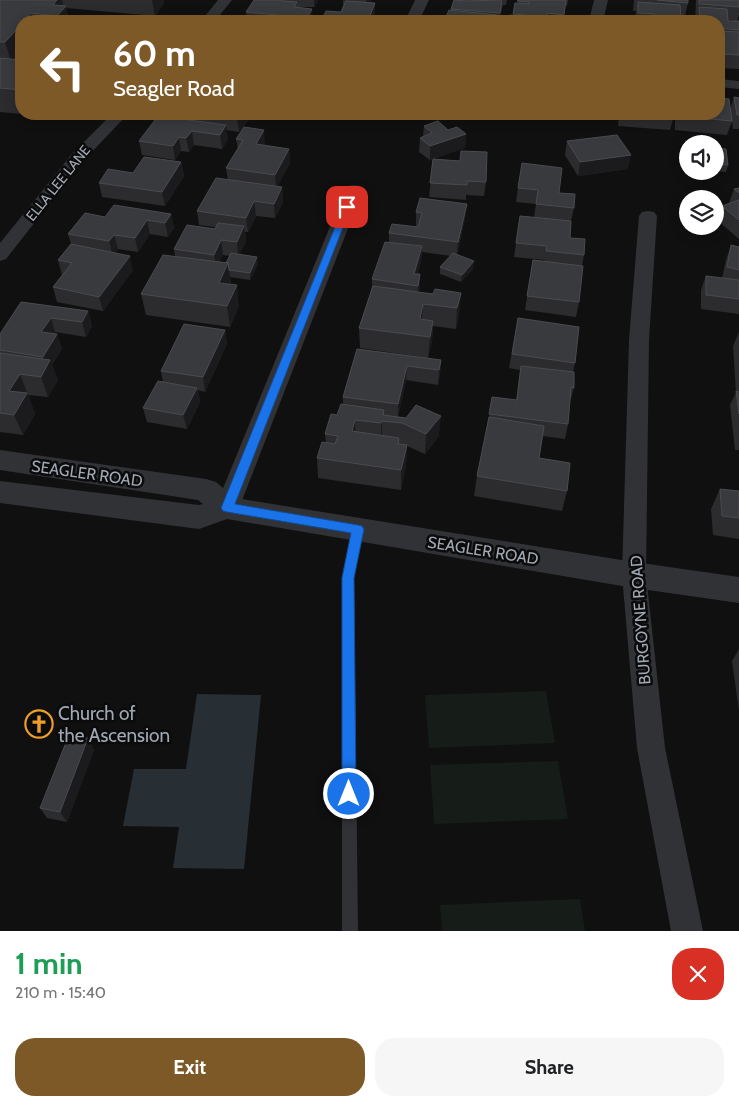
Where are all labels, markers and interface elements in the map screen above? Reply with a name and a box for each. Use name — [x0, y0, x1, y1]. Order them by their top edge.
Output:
text: 60 m — [113, 32, 196, 75]
icon: left — [30, 35, 95, 100]
text: Seagler Road — [113, 75, 235, 102]
map controls — [679, 135, 724, 235]
button: sound — [679, 135, 724, 180]
street label: ELLA LEE LANE — [22, 141, 94, 225]
pin — [326, 186, 368, 228]
button: layers — [679, 190, 724, 235]
icon: arrive — [333, 193, 361, 221]
street label: SEAGLER ROAD — [30, 456, 144, 491]
street label: SEAGLER ROAD — [426, 532, 540, 569]
street label: BURGOYNE ROAD — [627, 555, 654, 685]
place label: Church of the Ascension — [58, 702, 170, 747]
church icon: Church of the Ascension — [24, 709, 54, 739]
position arrow — [322, 767, 374, 819]
text: 1 min — [15, 945, 83, 982]
button: close — [672, 948, 724, 1000]
text: 210 m · 15:40 — [15, 983, 106, 1002]
button: Exit — [15, 1038, 365, 1096]
button: Share — [375, 1038, 724, 1096]

